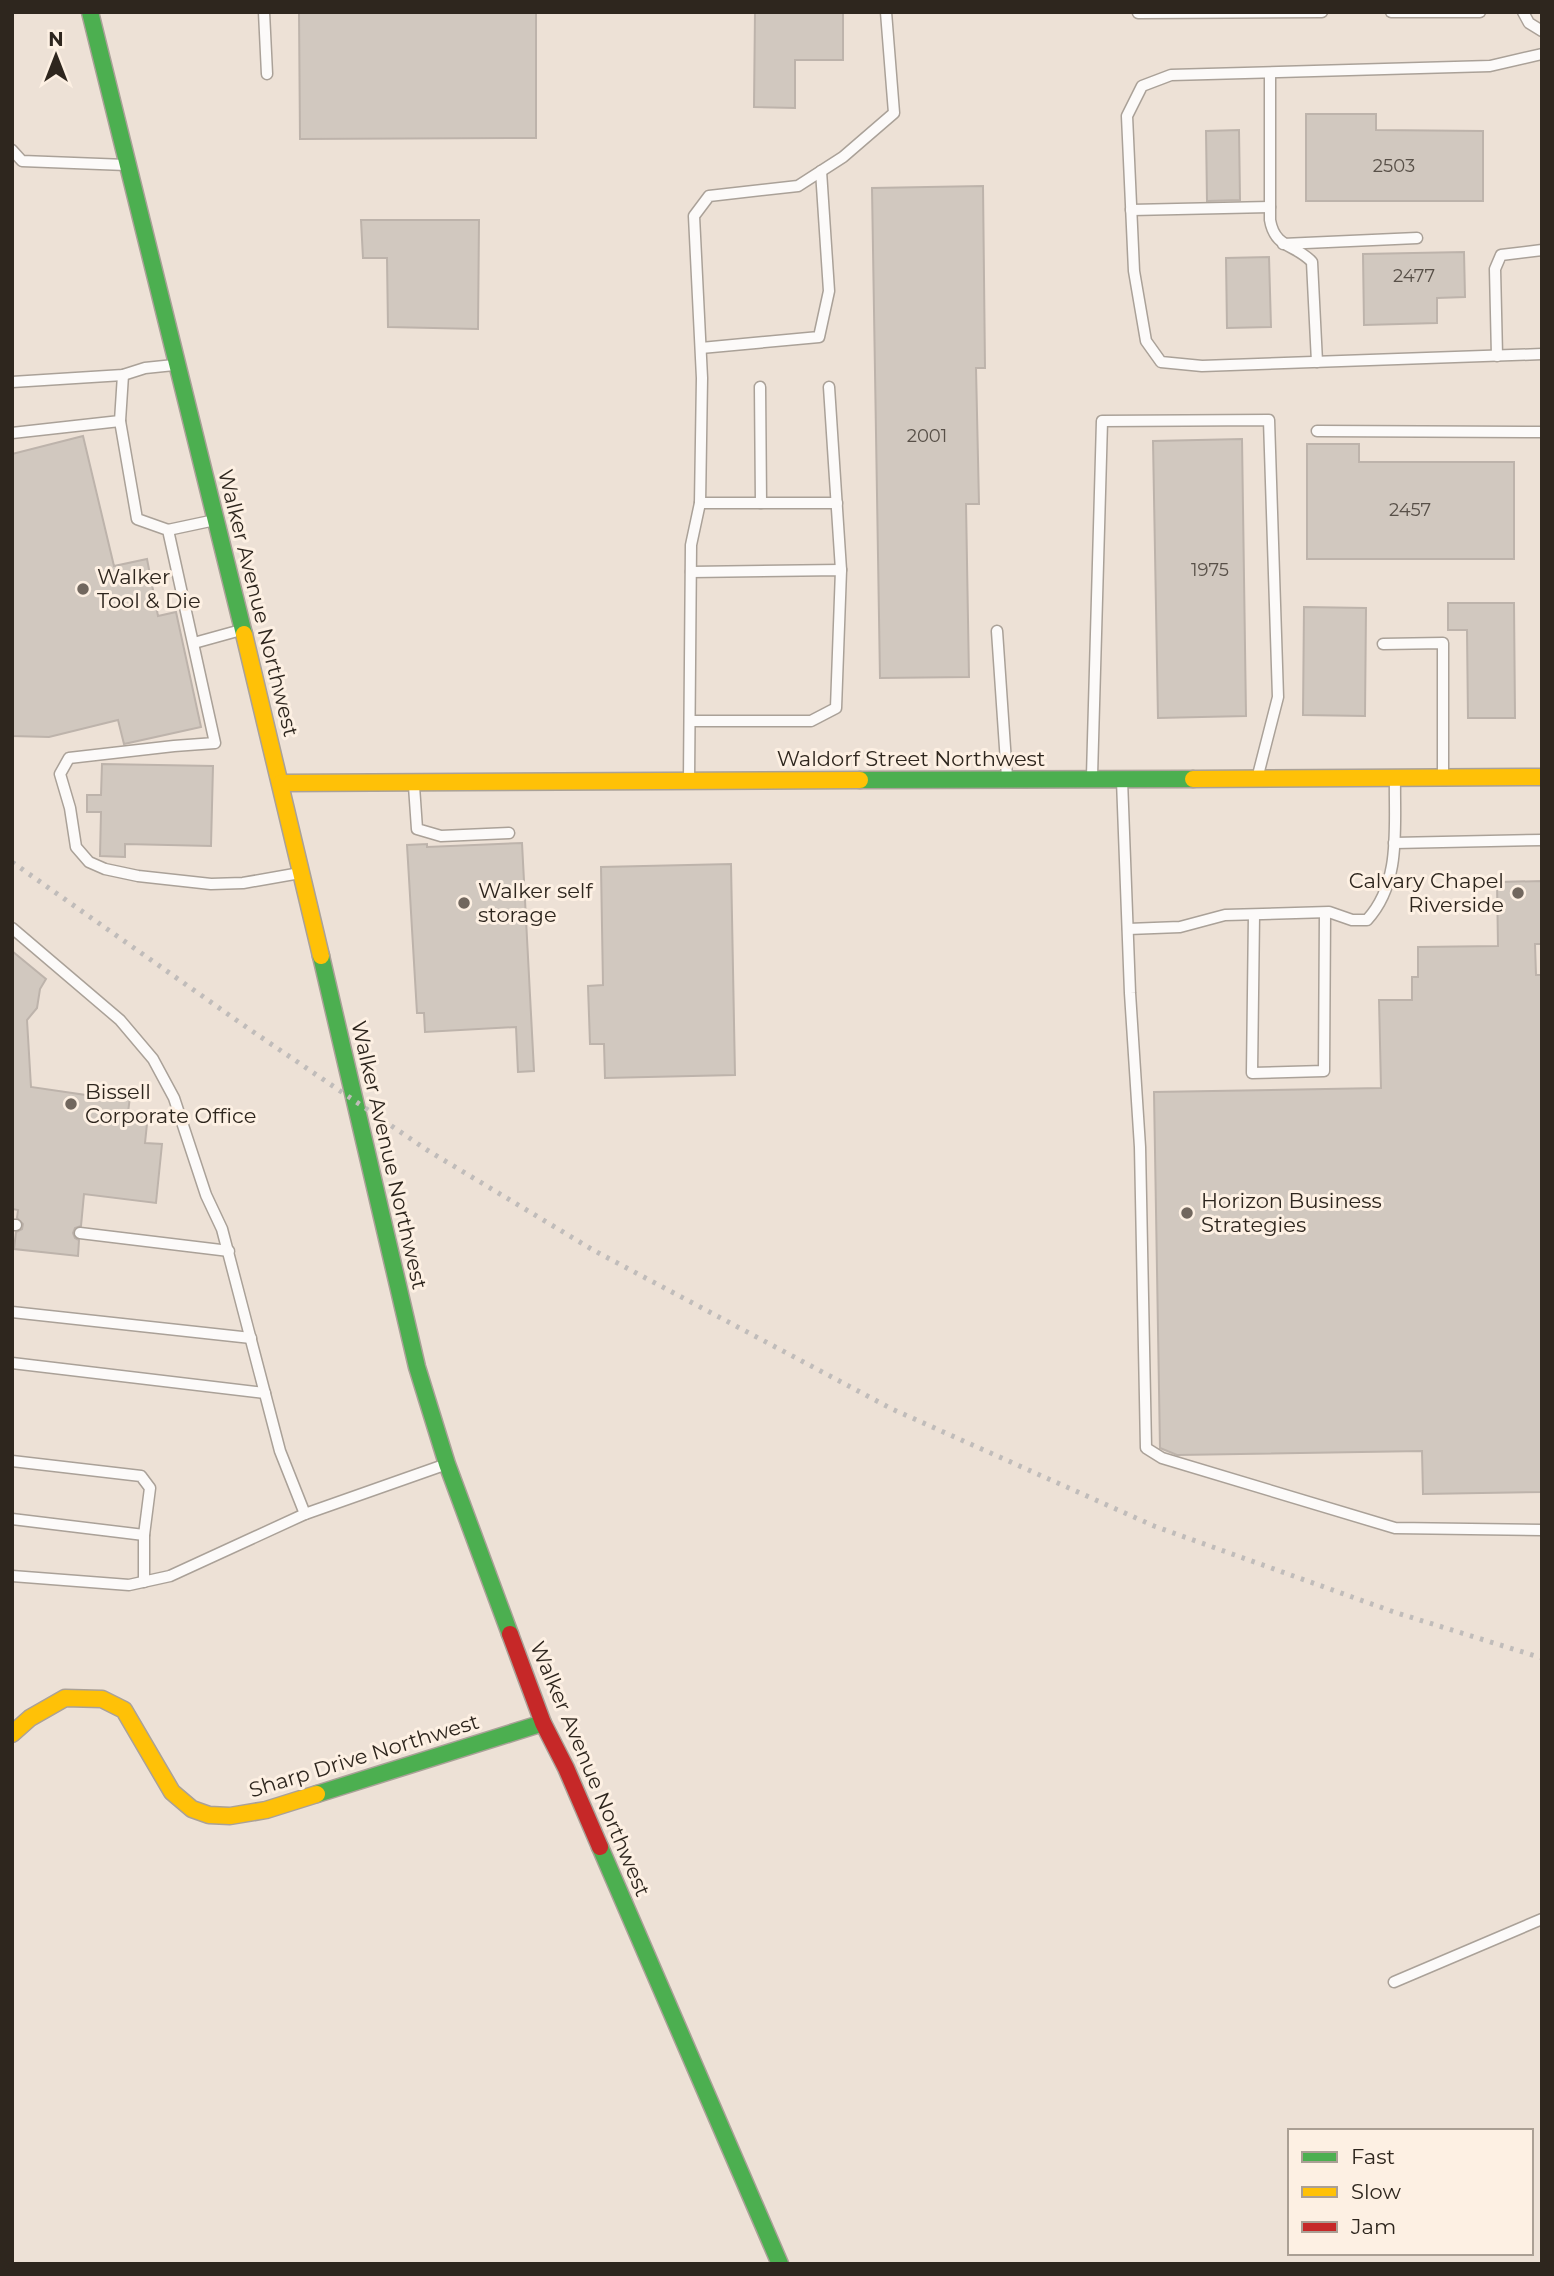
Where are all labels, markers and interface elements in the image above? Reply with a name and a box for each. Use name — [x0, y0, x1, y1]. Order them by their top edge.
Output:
north arrow — [21, 21, 91, 91]
text: N — [48, 28, 64, 51]
house number: 2503 — [1373, 155, 1415, 177]
house number: 2477 — [1393, 265, 1435, 287]
house number: 2001 — [907, 425, 947, 447]
street label: Walker Avenue Northwest — [213, 467, 304, 739]
house number: 2457 — [1389, 499, 1431, 521]
house number: 1975 — [1191, 559, 1229, 581]
place label: Walker Tool & Die — [97, 564, 201, 613]
marker: Walker Tool & Die — [75, 581, 91, 597]
street label: Waldorf Street Northwest — [777, 746, 1045, 771]
place label: Calvary Chapel Riverside — [1349, 868, 1504, 917]
place label: Walker self storage — [478, 878, 594, 927]
marker: Calvary Chapel Riverside — [1510, 885, 1526, 901]
marker: Walker self storage — [456, 895, 472, 911]
street label: Walker Avenue Northwest — [346, 1018, 433, 1292]
place label: Bissell Corporate Office — [85, 1079, 256, 1128]
marker: Bissell Corporate Office — [63, 1096, 79, 1112]
place label: Horizon Business Strategies — [1201, 1188, 1382, 1237]
marker: Horizon Business Strategies — [1179, 1205, 1195, 1221]
street label: Walker Avenue Northwest — [525, 1637, 656, 1900]
street label: Sharp Drive Northwest — [246, 1709, 482, 1802]
legend — [1288, 2129, 1533, 2255]
text: Fast — [1351, 2144, 1395, 2169]
text: Slow — [1351, 2179, 1401, 2204]
text: Jam — [1350, 2214, 1396, 2239]

